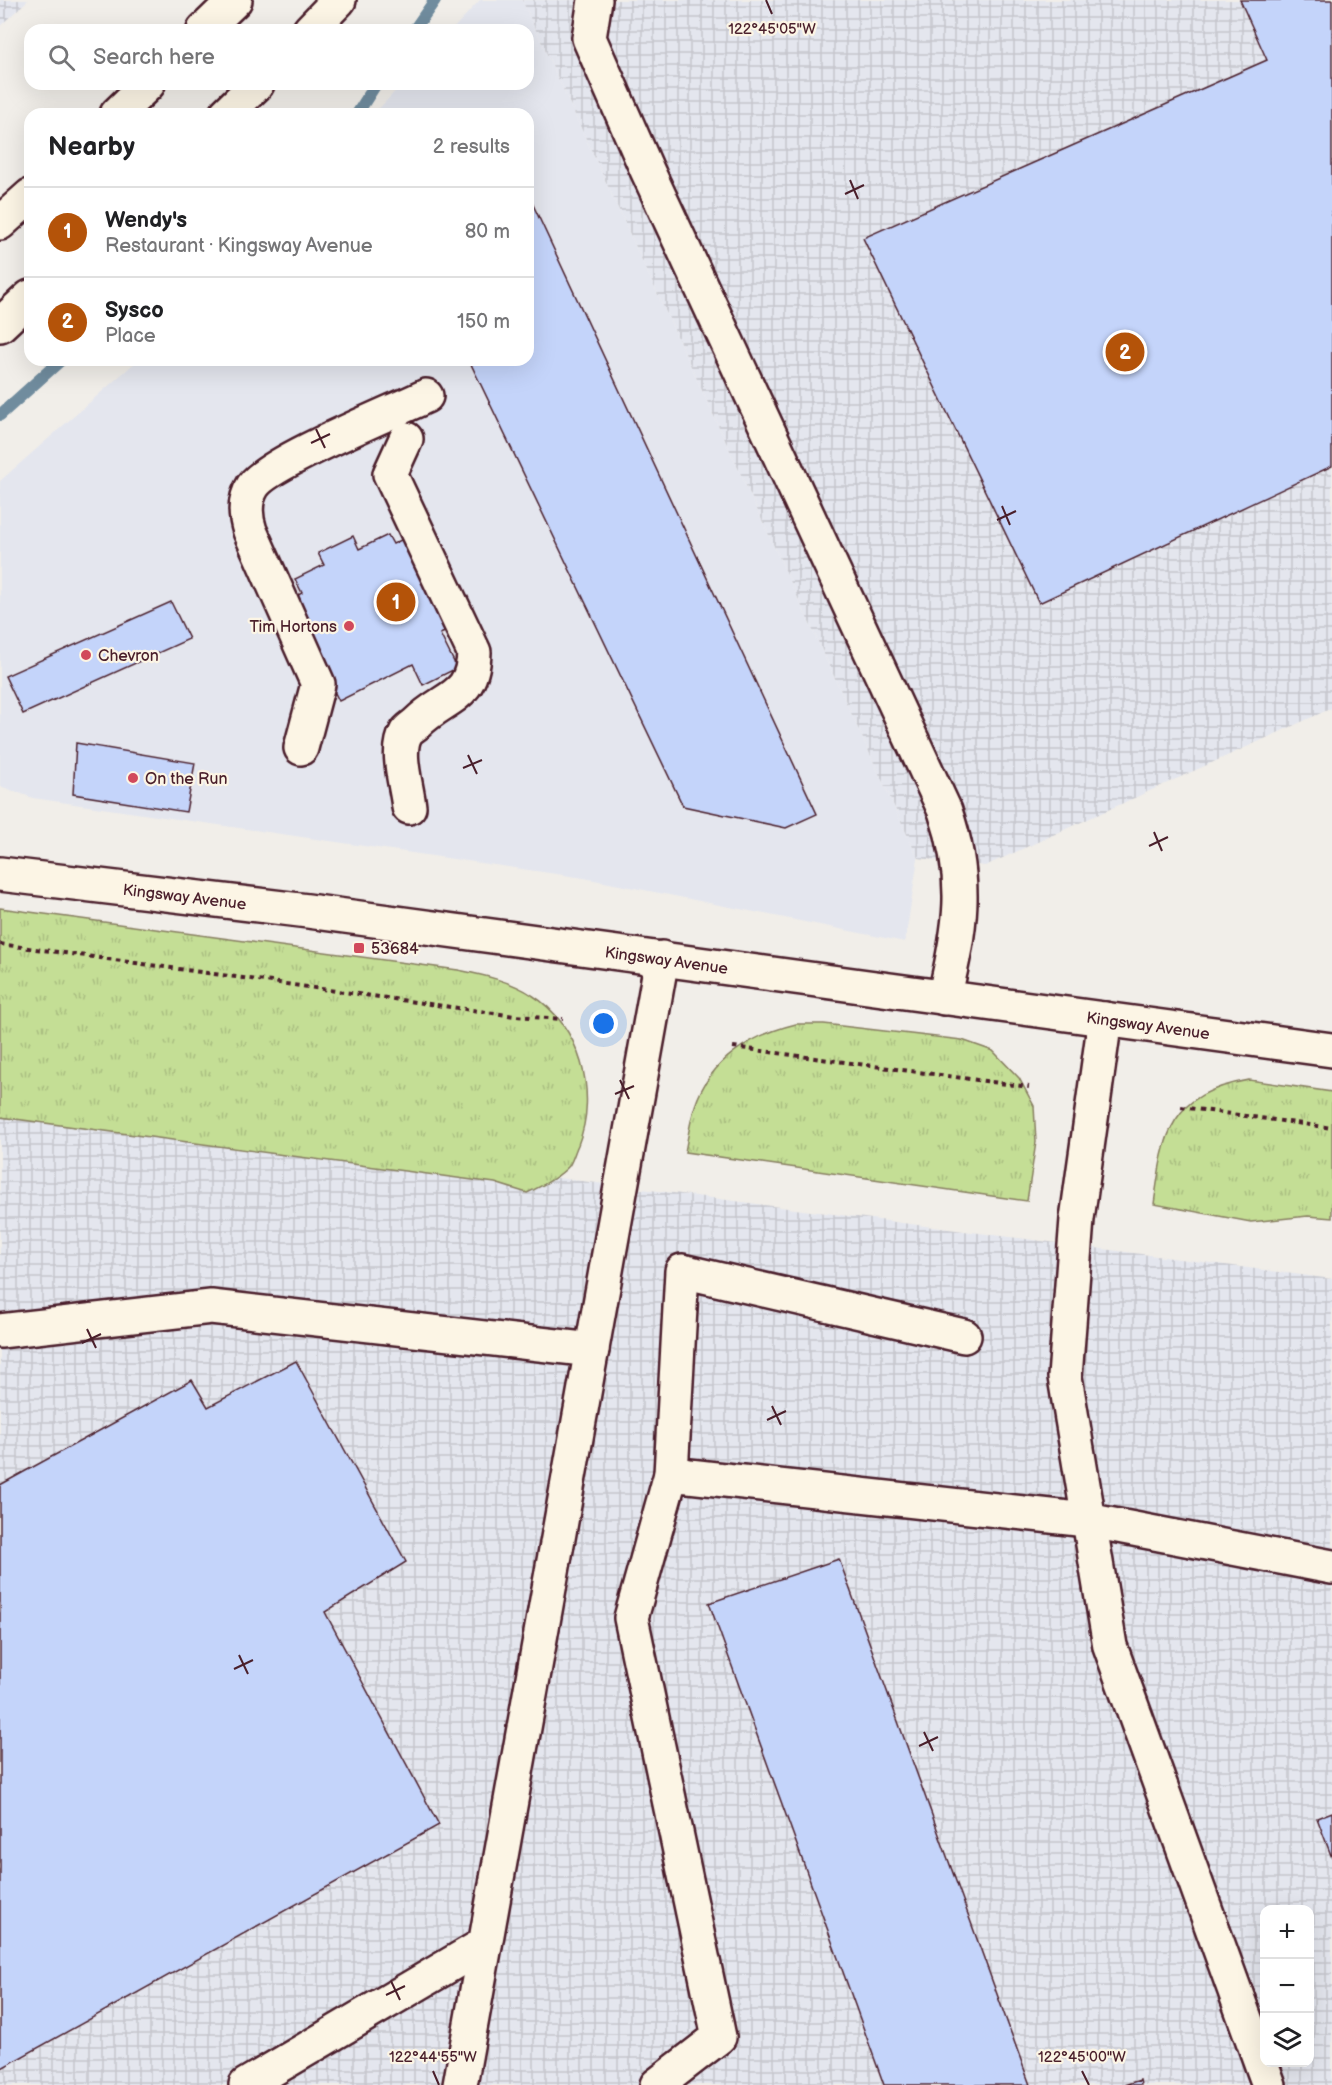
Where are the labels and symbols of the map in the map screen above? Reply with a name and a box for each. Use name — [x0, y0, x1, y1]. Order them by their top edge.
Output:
text: 122°45'05"W — [728, 20, 816, 39]
pin: 2 — [1106, 330, 1144, 374]
pin: 1 — [376, 580, 416, 624]
place label: Tim Hortons — [250, 618, 337, 637]
marker: Tim Hortons — [342, 619, 356, 633]
place label: Chevron — [98, 647, 159, 666]
marker: Chevron — [79, 648, 93, 662]
place label: On the Run — [145, 770, 227, 789]
marker: On the Run — [126, 771, 140, 785]
street label: Kingsway Avenue — [122, 881, 248, 915]
place label: 53684 — [371, 940, 419, 959]
marker: 53684 — [352, 941, 366, 955]
street label: Kingsway Avenue — [603, 943, 730, 979]
your location — [589, 1009, 618, 1038]
street label: Kingsway Avenue — [1085, 1009, 1211, 1044]
text: 122°44'55"W — [389, 2048, 477, 2067]
text: 122°45'00"W — [1038, 2048, 1126, 2067]

